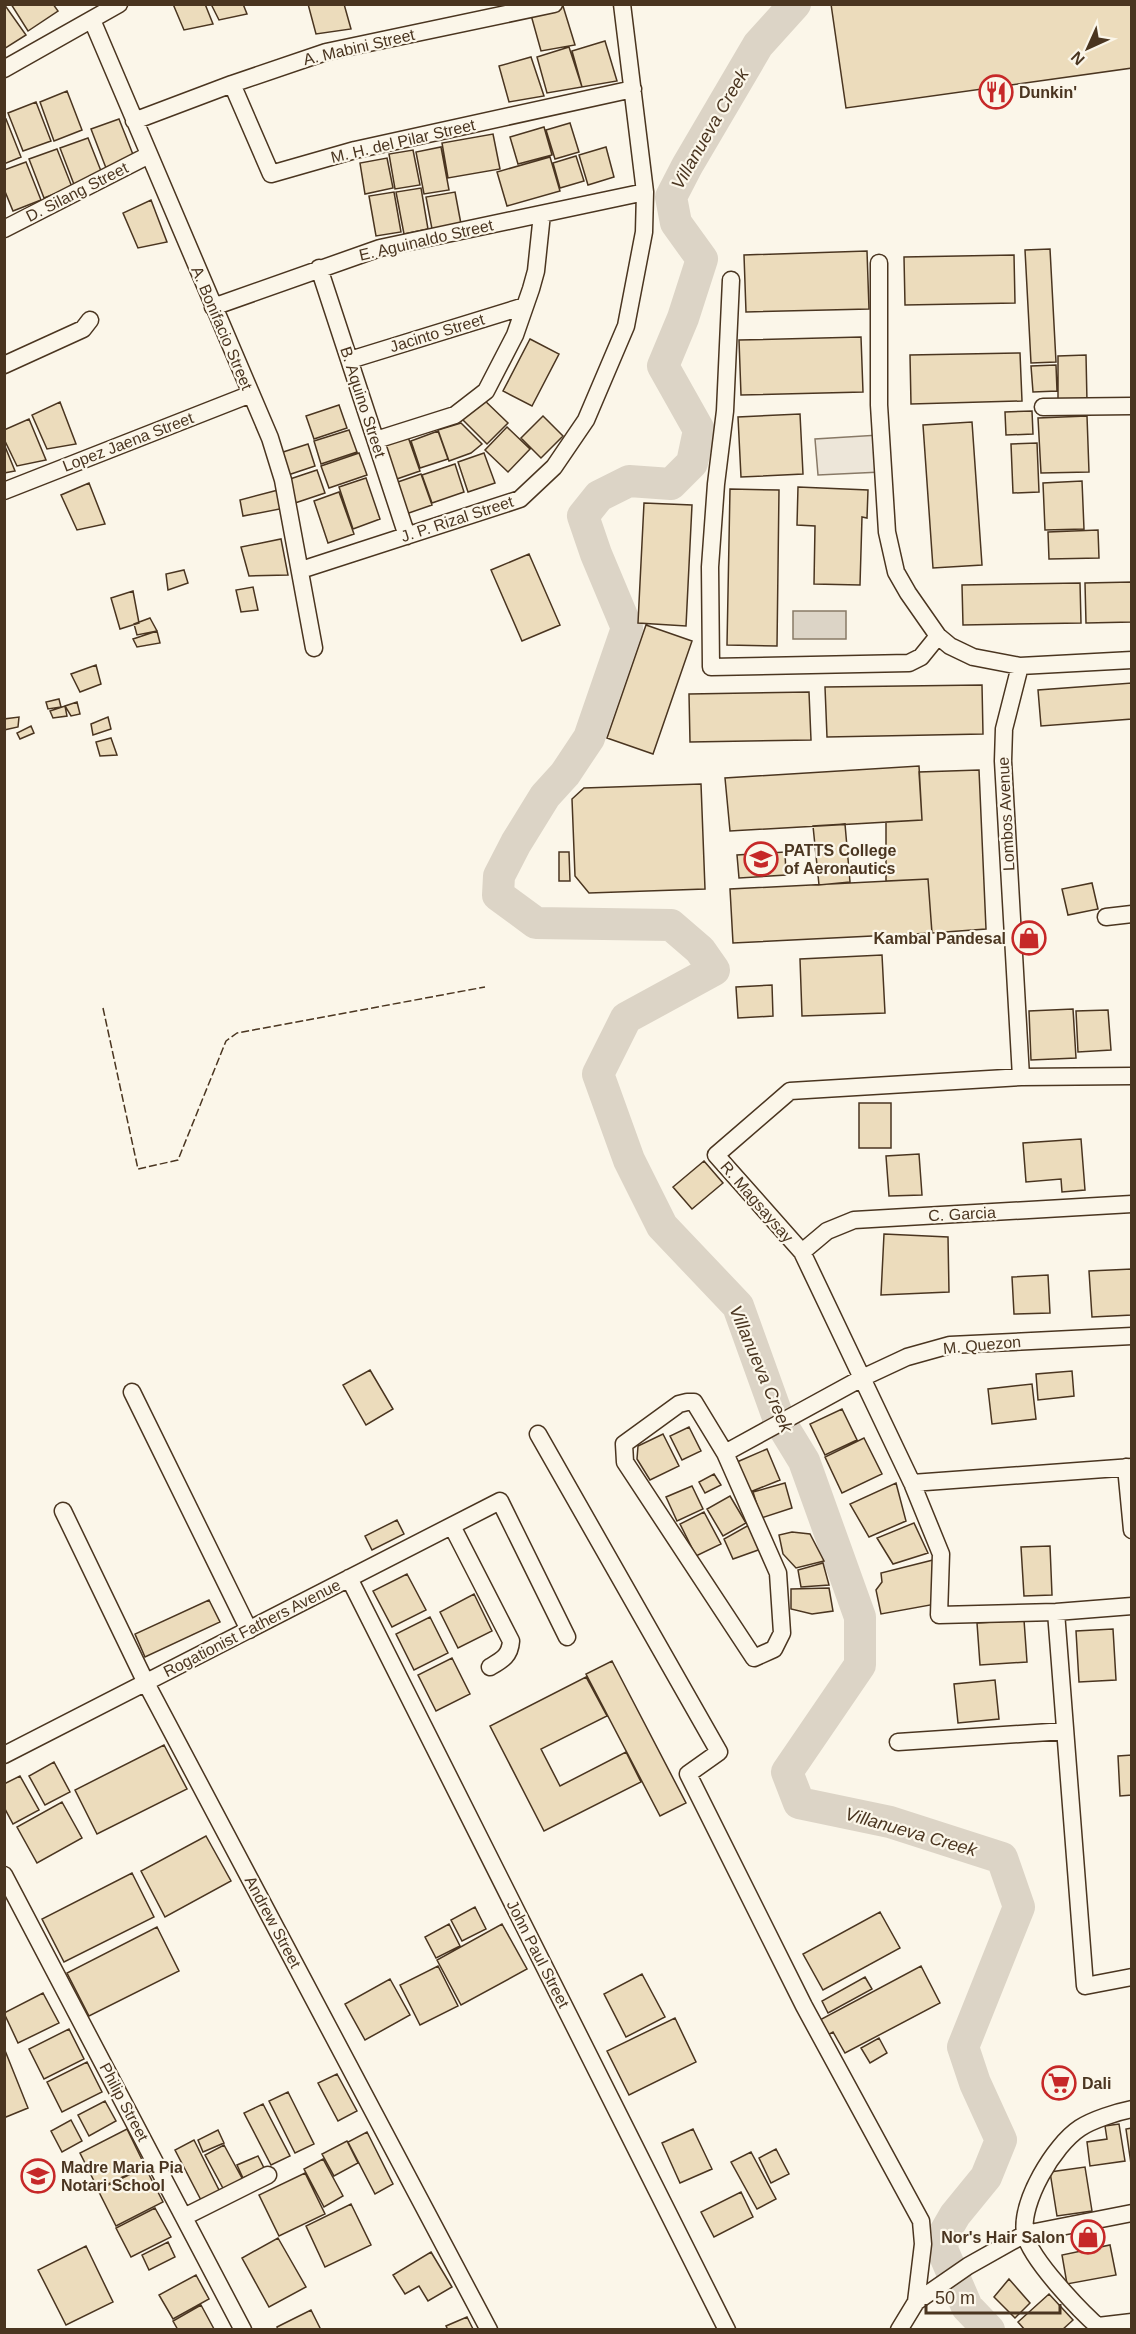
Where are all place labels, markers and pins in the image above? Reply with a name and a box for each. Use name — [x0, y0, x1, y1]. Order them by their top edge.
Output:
restaurant icon: Dunkin' — [978, 74, 1014, 110]
place label: Dunkin' — [1019, 84, 1077, 101]
school or university icon: PATTS College of Aeronautics — [743, 841, 779, 877]
place label: PATTS College of Aeronautics — [784, 842, 896, 877]
shop icon: Kambal Pandesal — [1011, 920, 1047, 956]
place label: Kambal Pandesal — [874, 930, 1006, 947]
supermarket icon: Dali — [1041, 2065, 1077, 2101]
place label: Dali — [1082, 2075, 1111, 2092]
school or university icon: Madre Maria Pia Notari School — [20, 2158, 56, 2194]
place label: Madre Maria Pia Notari School — [61, 2159, 183, 2194]
shop icon: Nor's Hair Salon — [1070, 2219, 1106, 2255]
place label: Nor's Hair Salon — [941, 2229, 1065, 2246]

